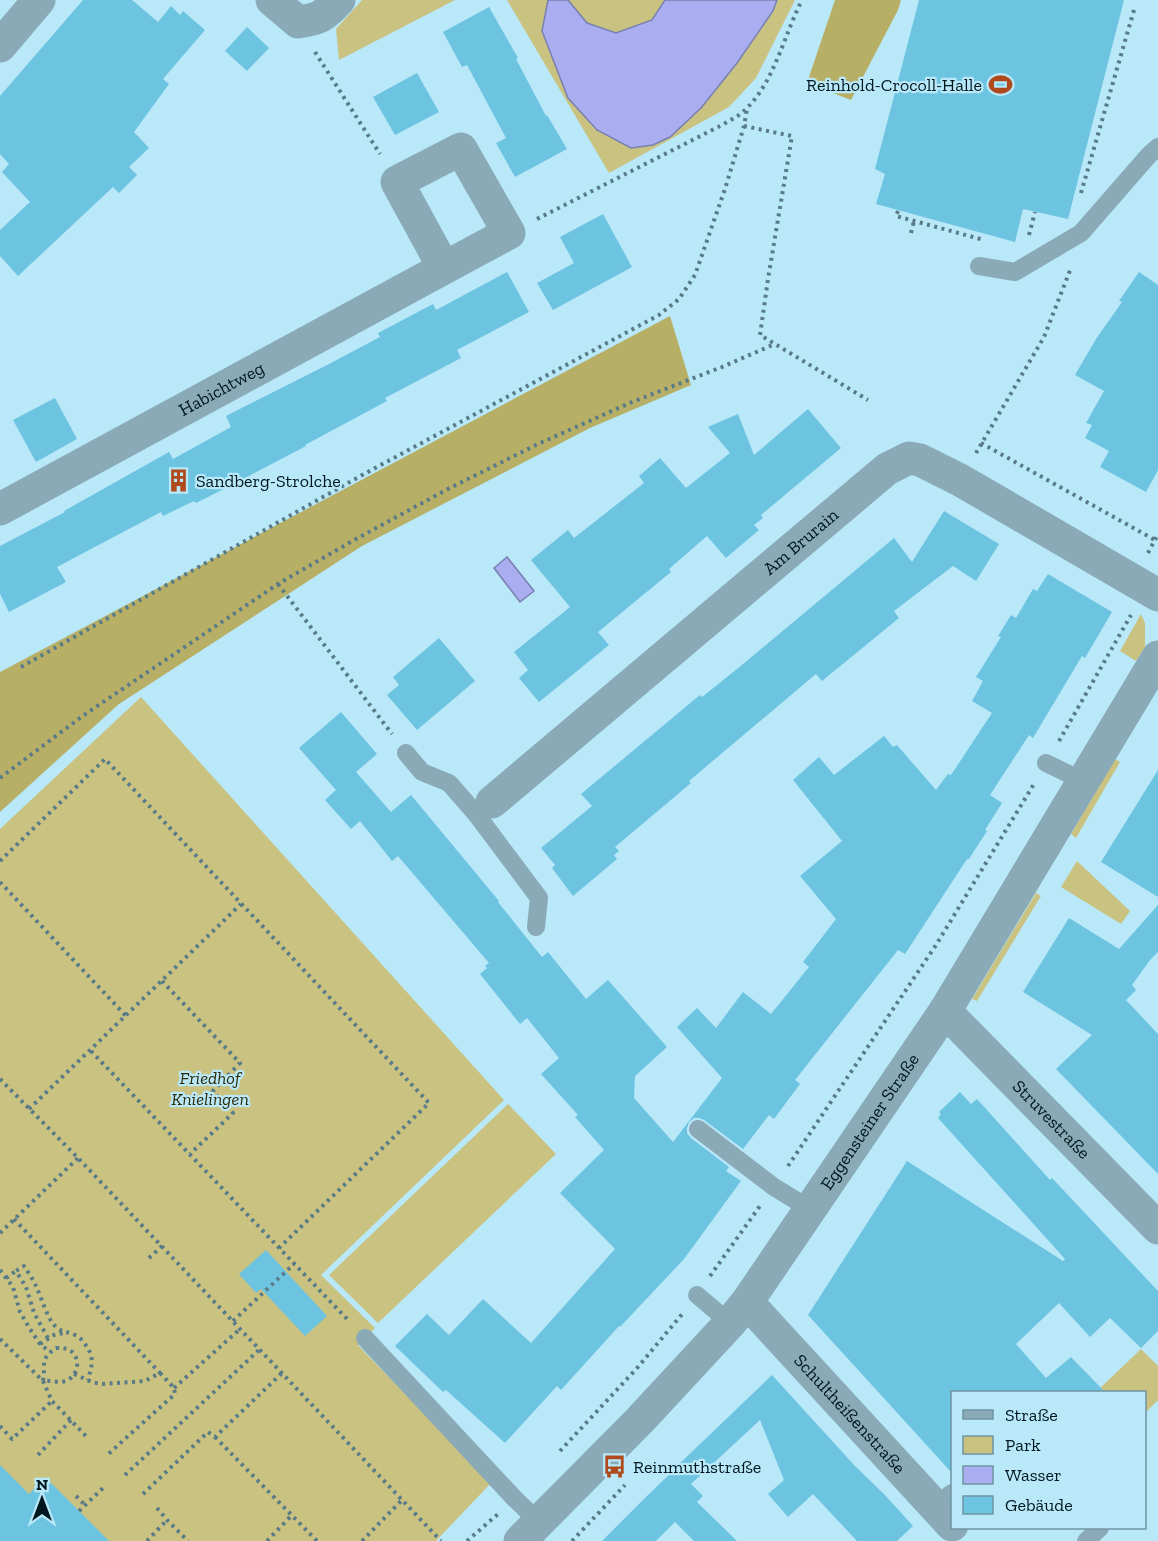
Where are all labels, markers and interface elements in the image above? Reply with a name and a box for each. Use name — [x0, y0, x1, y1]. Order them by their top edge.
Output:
sports icon: Reinhold-Crocoll-Halle — [987, 72, 1013, 98]
place label: Reinhold-Crocoll-Halle — [806, 74, 982, 96]
street label: Habichtweg — [175, 357, 268, 421]
building icon: Sandberg-Strolche — [165, 468, 191, 494]
place label: Sandberg-Strolche — [196, 470, 341, 492]
street label: Am Brurain — [759, 503, 843, 579]
street label: Eggensteiner Straße — [816, 1049, 924, 1194]
park label: Friedhof Knielingen — [171, 1067, 249, 1110]
street label: Struvestraße — [1008, 1075, 1095, 1164]
street label: Schultheißenstraße — [789, 1349, 910, 1478]
legend — [951, 1391, 1146, 1529]
text: Straße — [1005, 1404, 1058, 1426]
text: Park — [1005, 1434, 1041, 1456]
bus stop icon: Reinmuthstraße — [602, 1454, 628, 1480]
place label: Reinmuthstraße — [633, 1456, 761, 1478]
text: Wasser — [1005, 1464, 1062, 1486]
north arrow — [12, 1469, 72, 1529]
text: N — [36, 1475, 48, 1494]
text: Gebäude — [1005, 1494, 1073, 1516]

